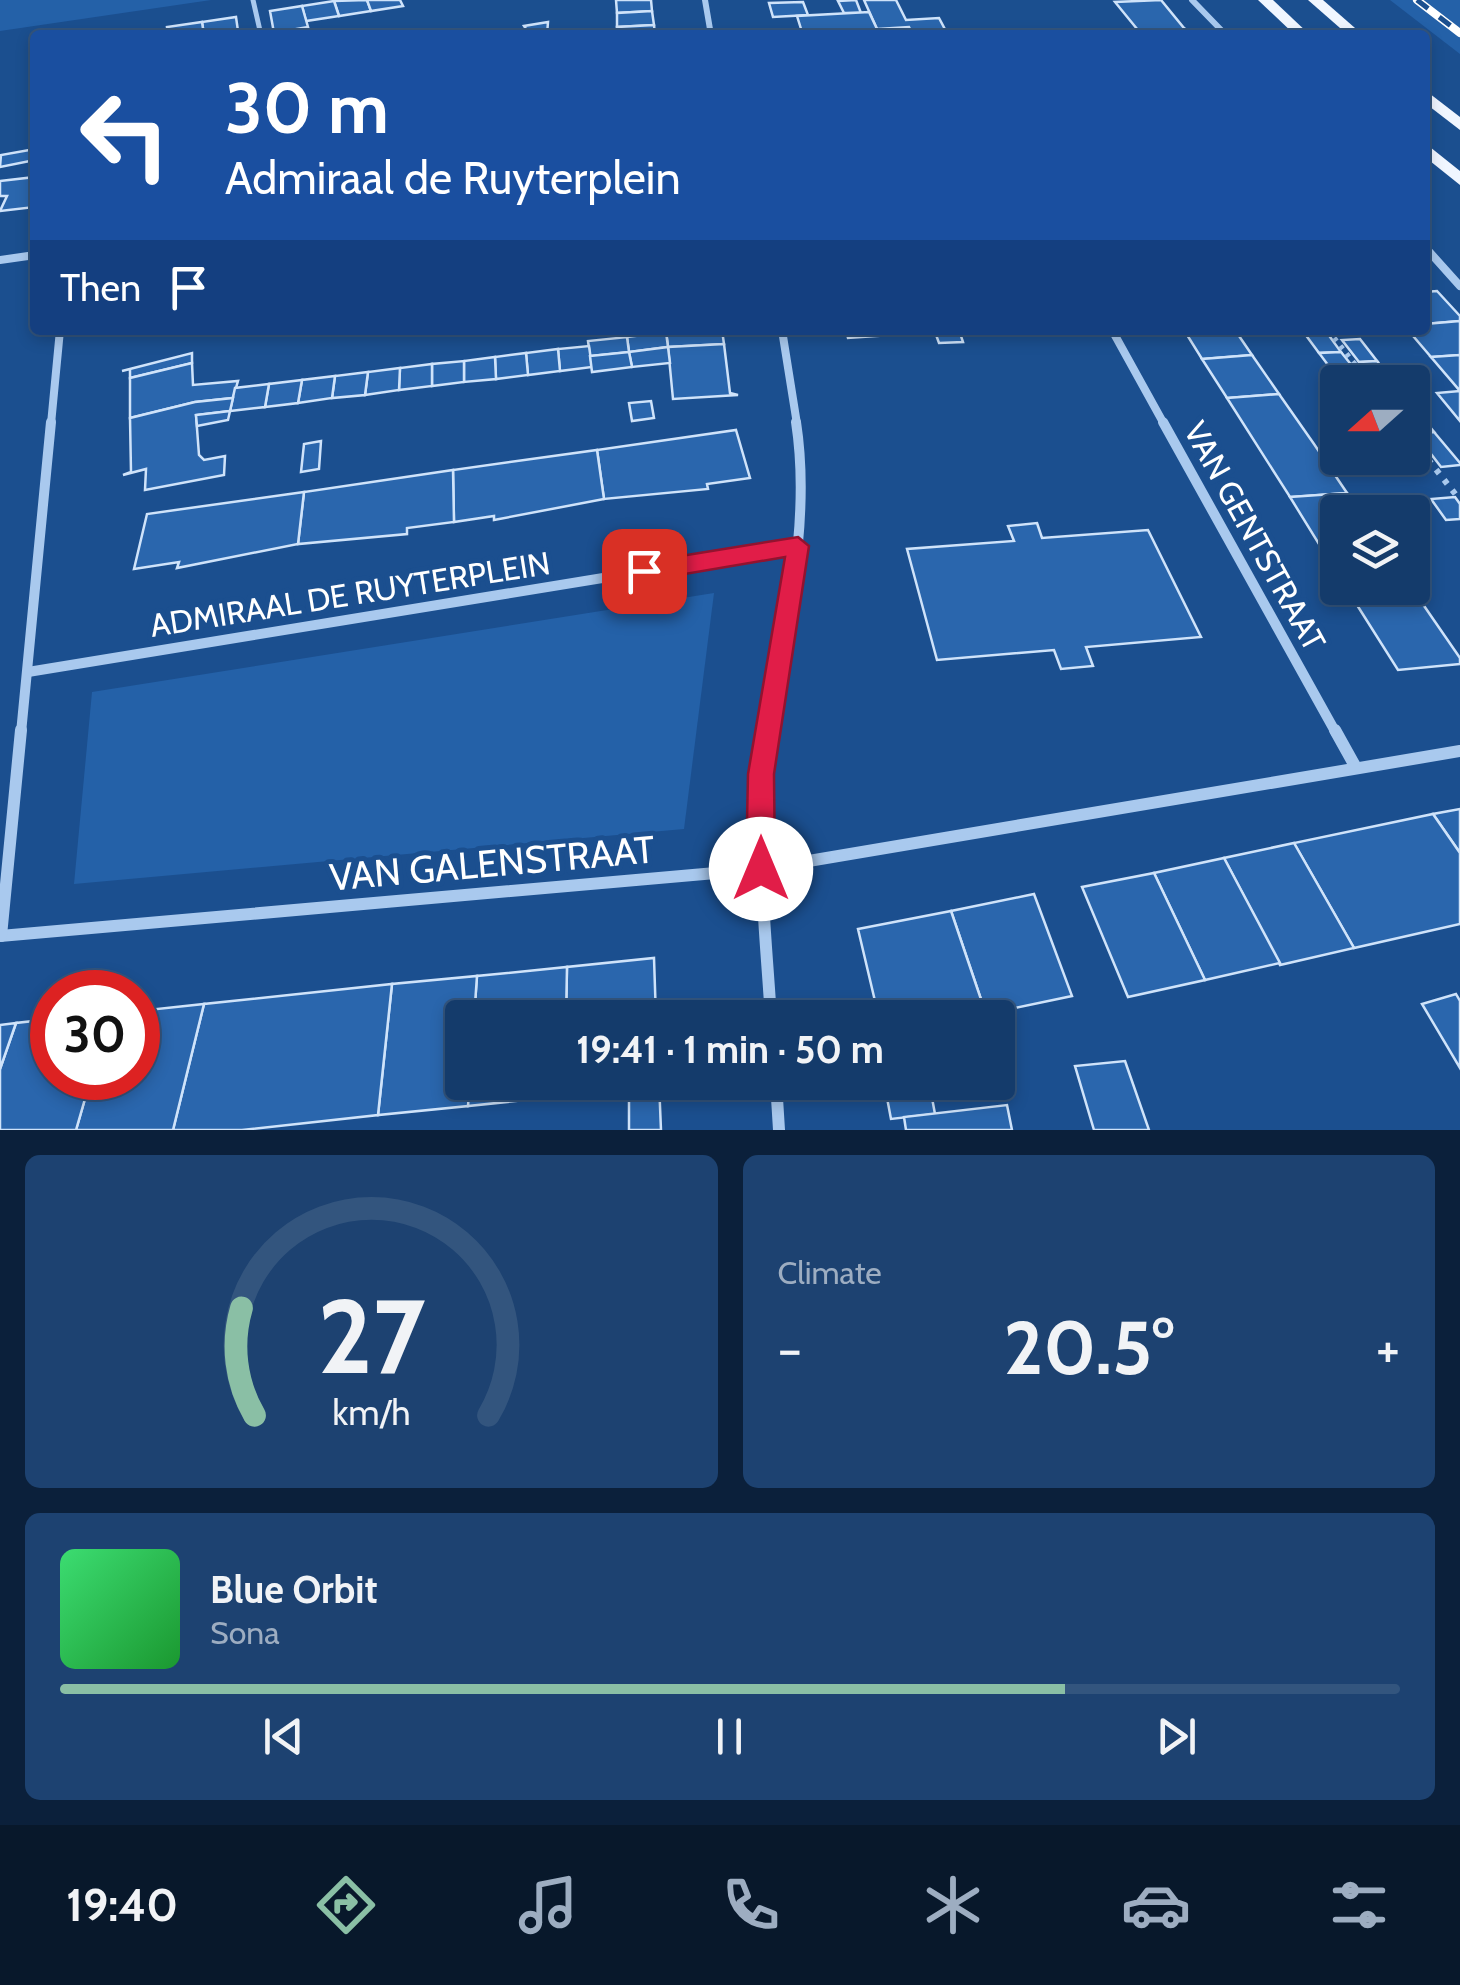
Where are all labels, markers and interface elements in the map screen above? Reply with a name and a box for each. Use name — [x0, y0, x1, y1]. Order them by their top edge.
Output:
text: 30 m — [225, 65, 389, 151]
icon: left — [60, 70, 190, 200]
text: Admiraal de Ruyterplein — [225, 151, 681, 205]
icon: arrive — [161, 260, 216, 315]
text: Then — [60, 264, 141, 311]
north arrow — [1320, 365, 1430, 475]
map controls — [1320, 365, 1430, 605]
street label: VAN GENTSTRAAT — [1176, 415, 1334, 657]
button: layers — [1320, 495, 1430, 605]
pin — [602, 529, 687, 614]
street label: ADMIRAAL DE RUYTERPLEIN — [147, 543, 553, 645]
icon: arrive — [617, 544, 672, 599]
position arrow — [709, 817, 813, 921]
street label: VAN GALENSTRAAT — [327, 825, 657, 901]
speed limit sign: 30 — [30, 970, 160, 1100]
text: 19:41 · 1 min · 50 m — [576, 1026, 884, 1073]
text: Climate — [778, 1253, 882, 1292]
text: 27 — [317, 1273, 425, 1399]
text: 20.5° — [1004, 1302, 1174, 1393]
text: − — [778, 1315, 802, 1382]
text: + — [1376, 1315, 1400, 1382]
text: km/h — [332, 1391, 410, 1434]
text: Blue Orbit — [210, 1566, 378, 1613]
text: Sona — [210, 1613, 280, 1652]
icon: previous — [256, 1709, 311, 1764]
icon: pause — [702, 1709, 757, 1764]
icon: next — [1149, 1709, 1204, 1764]
icon: directions — [311, 1870, 381, 1940]
icon: music — [513, 1870, 583, 1940]
icon: phone — [716, 1870, 786, 1940]
icon: climate — [918, 1870, 988, 1940]
icon: car — [1121, 1870, 1191, 1940]
icon: filters — [1324, 1870, 1394, 1940]
text: 19:40 — [66, 1878, 178, 1932]

